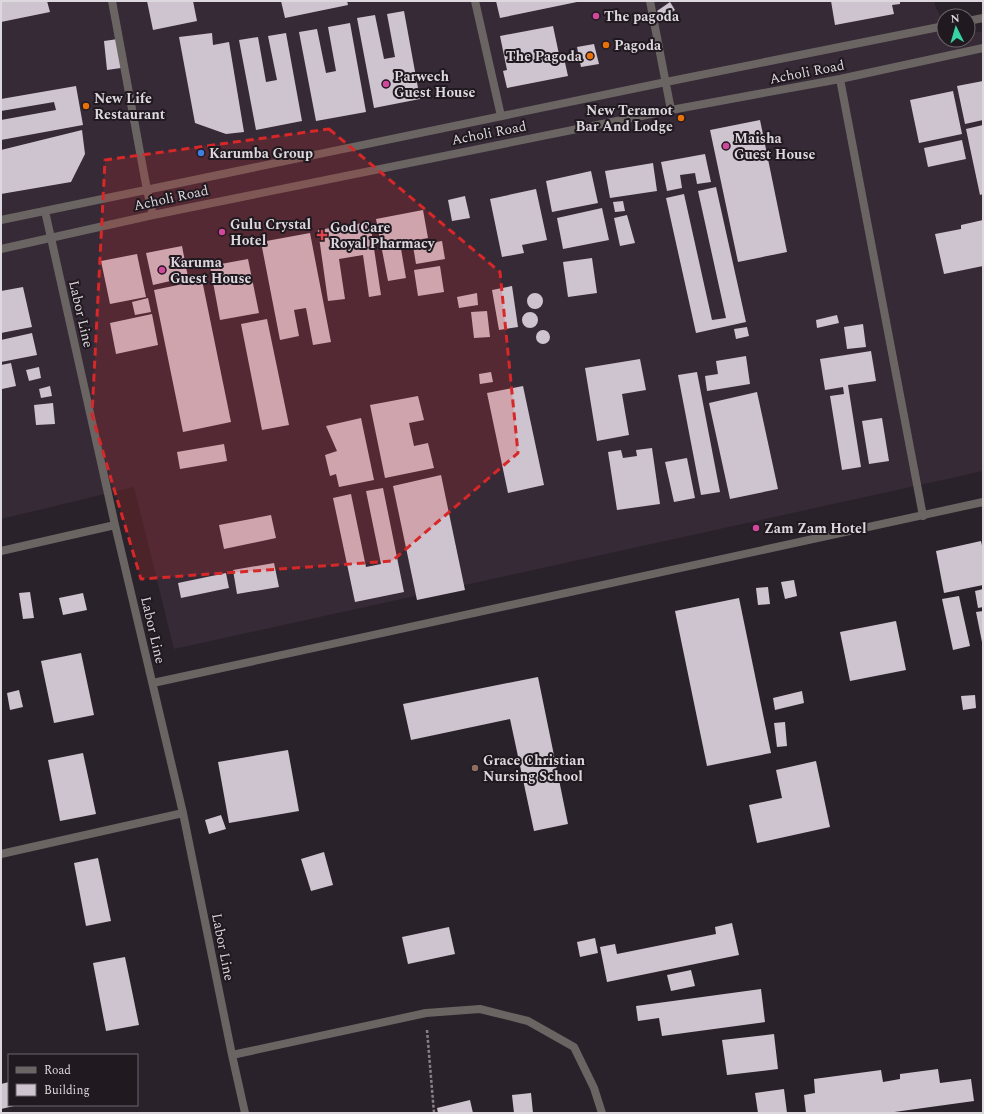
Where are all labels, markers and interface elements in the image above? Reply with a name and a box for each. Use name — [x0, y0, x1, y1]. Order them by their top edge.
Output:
place label: The pagoda — [604, 6, 680, 27]
north arrow — [936, 8, 976, 48]
text: N — [950, 10, 960, 27]
marker: The pagoda — [591, 11, 601, 21]
place label: Pagoda — [614, 35, 662, 56]
marker: Pagoda — [601, 40, 611, 50]
place label: The Pagoda — [506, 46, 583, 67]
marker: The Pagoda — [585, 51, 595, 61]
street label: Acholi Road — [768, 54, 847, 90]
place label: Parwech Guest House — [394, 66, 475, 103]
marker: Parwech Guest House — [381, 79, 391, 89]
place label: New Life Restaurant — [94, 88, 166, 125]
place label: New Teramot Bar And Lodge — [576, 100, 674, 137]
marker: New Life Restaurant — [81, 101, 91, 111]
marker: New Teramot Bar And Lodge — [676, 113, 686, 123]
street label: Acholi Road — [450, 115, 529, 151]
place label: Maisha Guest House — [734, 128, 815, 165]
marker: Maisha Guest House — [721, 141, 731, 151]
place label: Karumba Group — [209, 143, 313, 164]
marker: Karumba Group — [196, 148, 206, 158]
street label: Acholi Road — [132, 180, 211, 216]
place label: Gulu Crystal Hotel — [230, 214, 312, 251]
place label: God Care Royal Pharmacy — [330, 217, 436, 254]
marker: Gulu Crystal Hotel — [217, 227, 227, 237]
marker: God Care Royal Pharmacy — [317, 230, 327, 240]
place label: Karuma Guest House — [170, 252, 251, 289]
marker: Karuma Guest House — [157, 265, 167, 275]
street label: Labor Line — [63, 278, 99, 350]
place label: Zam Zam Hotel — [764, 518, 867, 539]
marker: Zam Zam Hotel — [751, 523, 761, 533]
street label: Labor Line — [135, 594, 171, 666]
place label: Grace Christian Nursing School — [483, 750, 585, 787]
marker: Grace Christian Nursing School — [470, 763, 480, 773]
street label: Labor Line — [206, 911, 240, 983]
legend — [8, 1054, 138, 1106]
text: Road — [44, 1061, 71, 1080]
text: Building — [44, 1081, 90, 1100]

